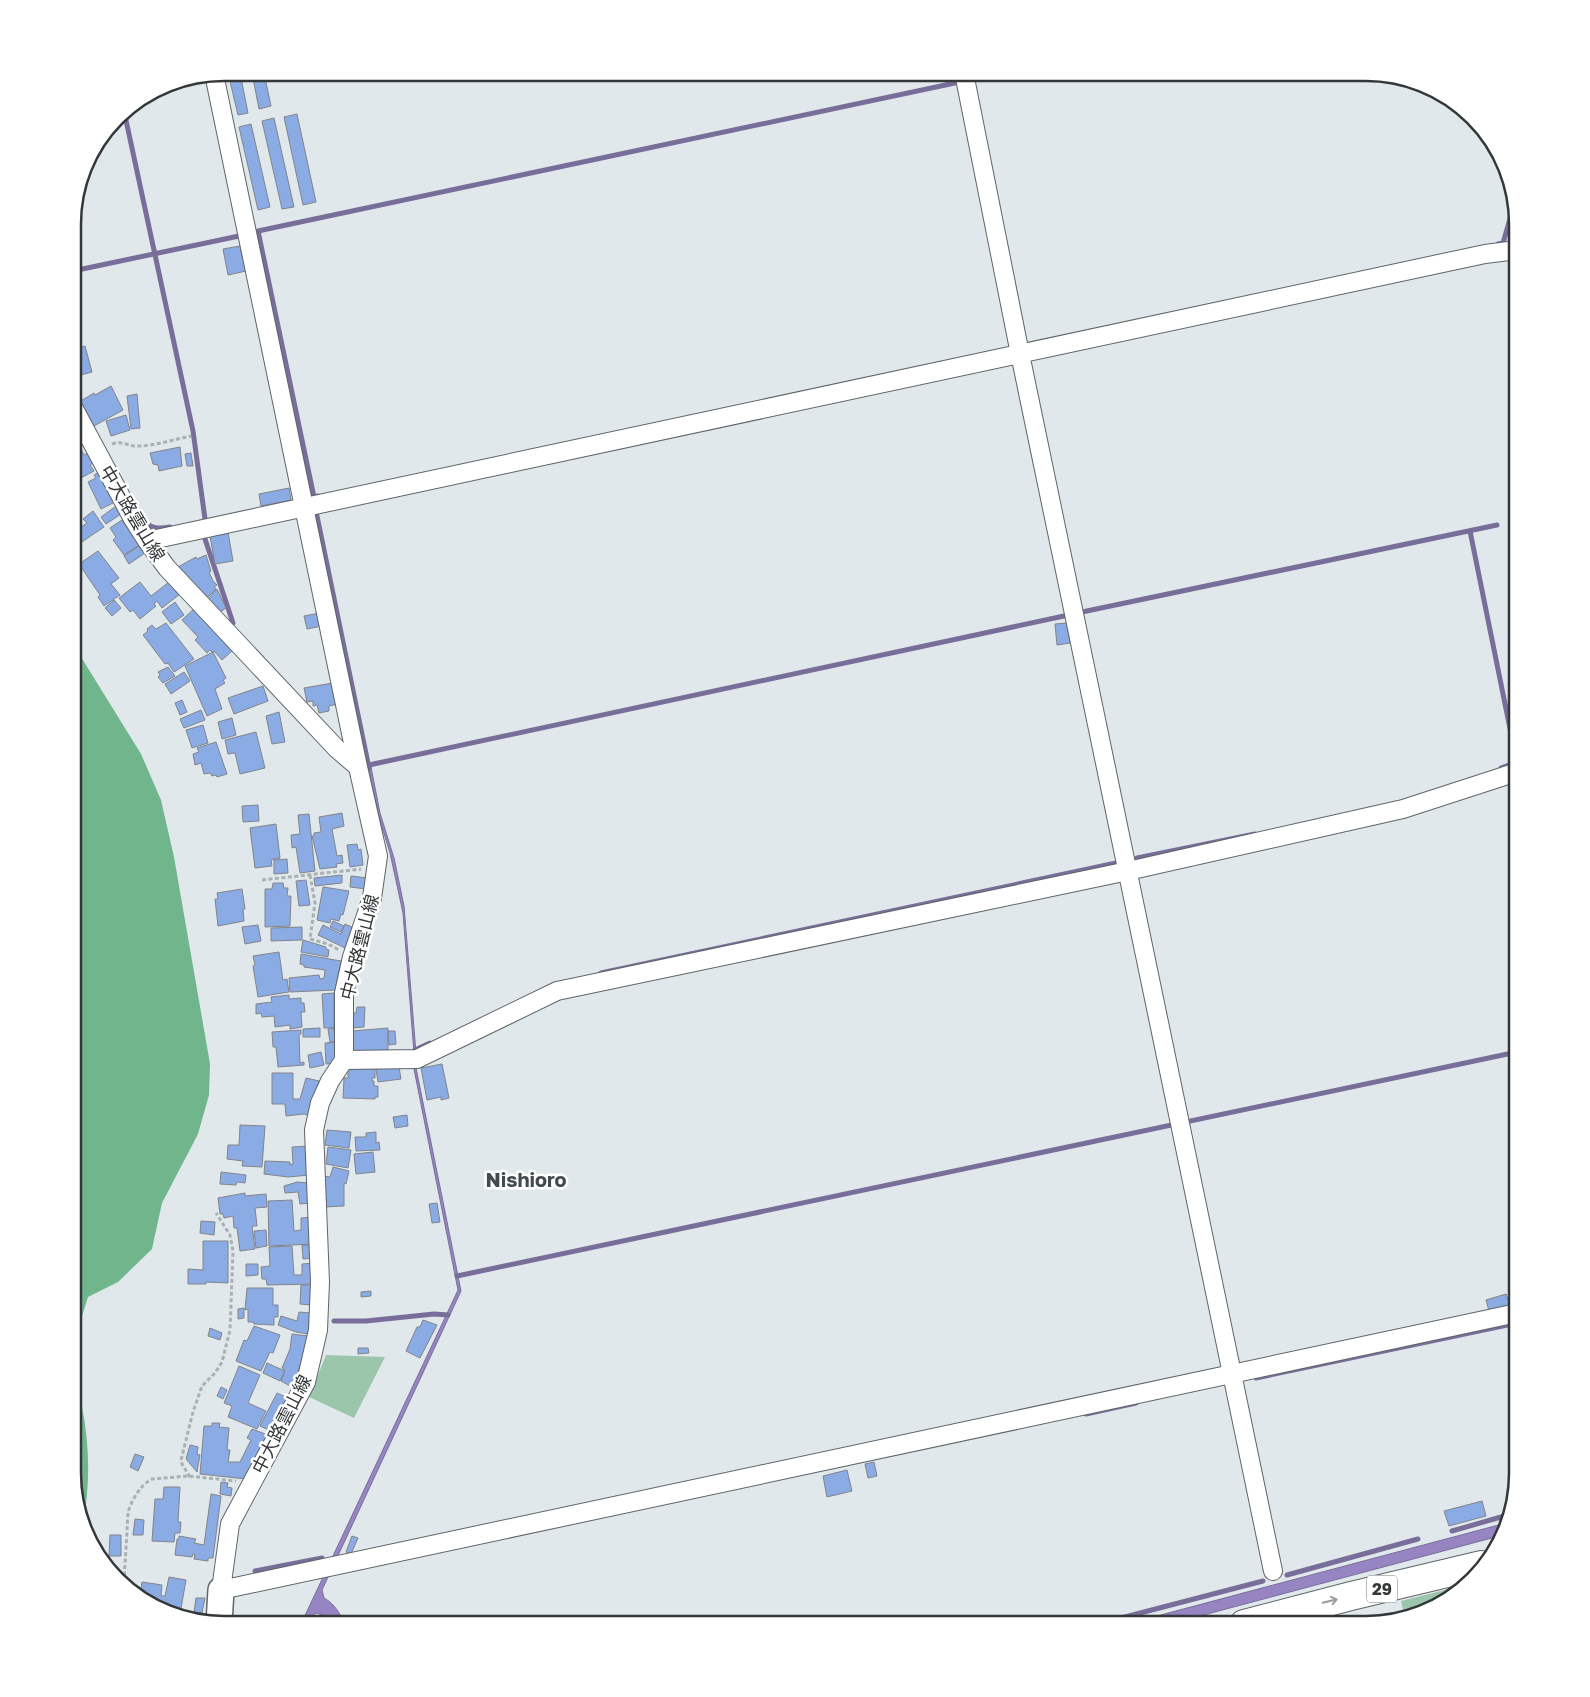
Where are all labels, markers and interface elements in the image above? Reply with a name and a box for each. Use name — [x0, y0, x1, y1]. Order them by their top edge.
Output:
street label: 中大路雲山線 — [96, 461, 170, 565]
street label: 中大路雲山線 — [335, 892, 383, 1002]
district label: Nishioro — [486, 1167, 566, 1191]
street label: 中大路雲山線 — [247, 1371, 315, 1477]
road number: 29 — [1367, 1576, 1397, 1602]
one-way arrow — [1321, 1596, 1337, 1605]

